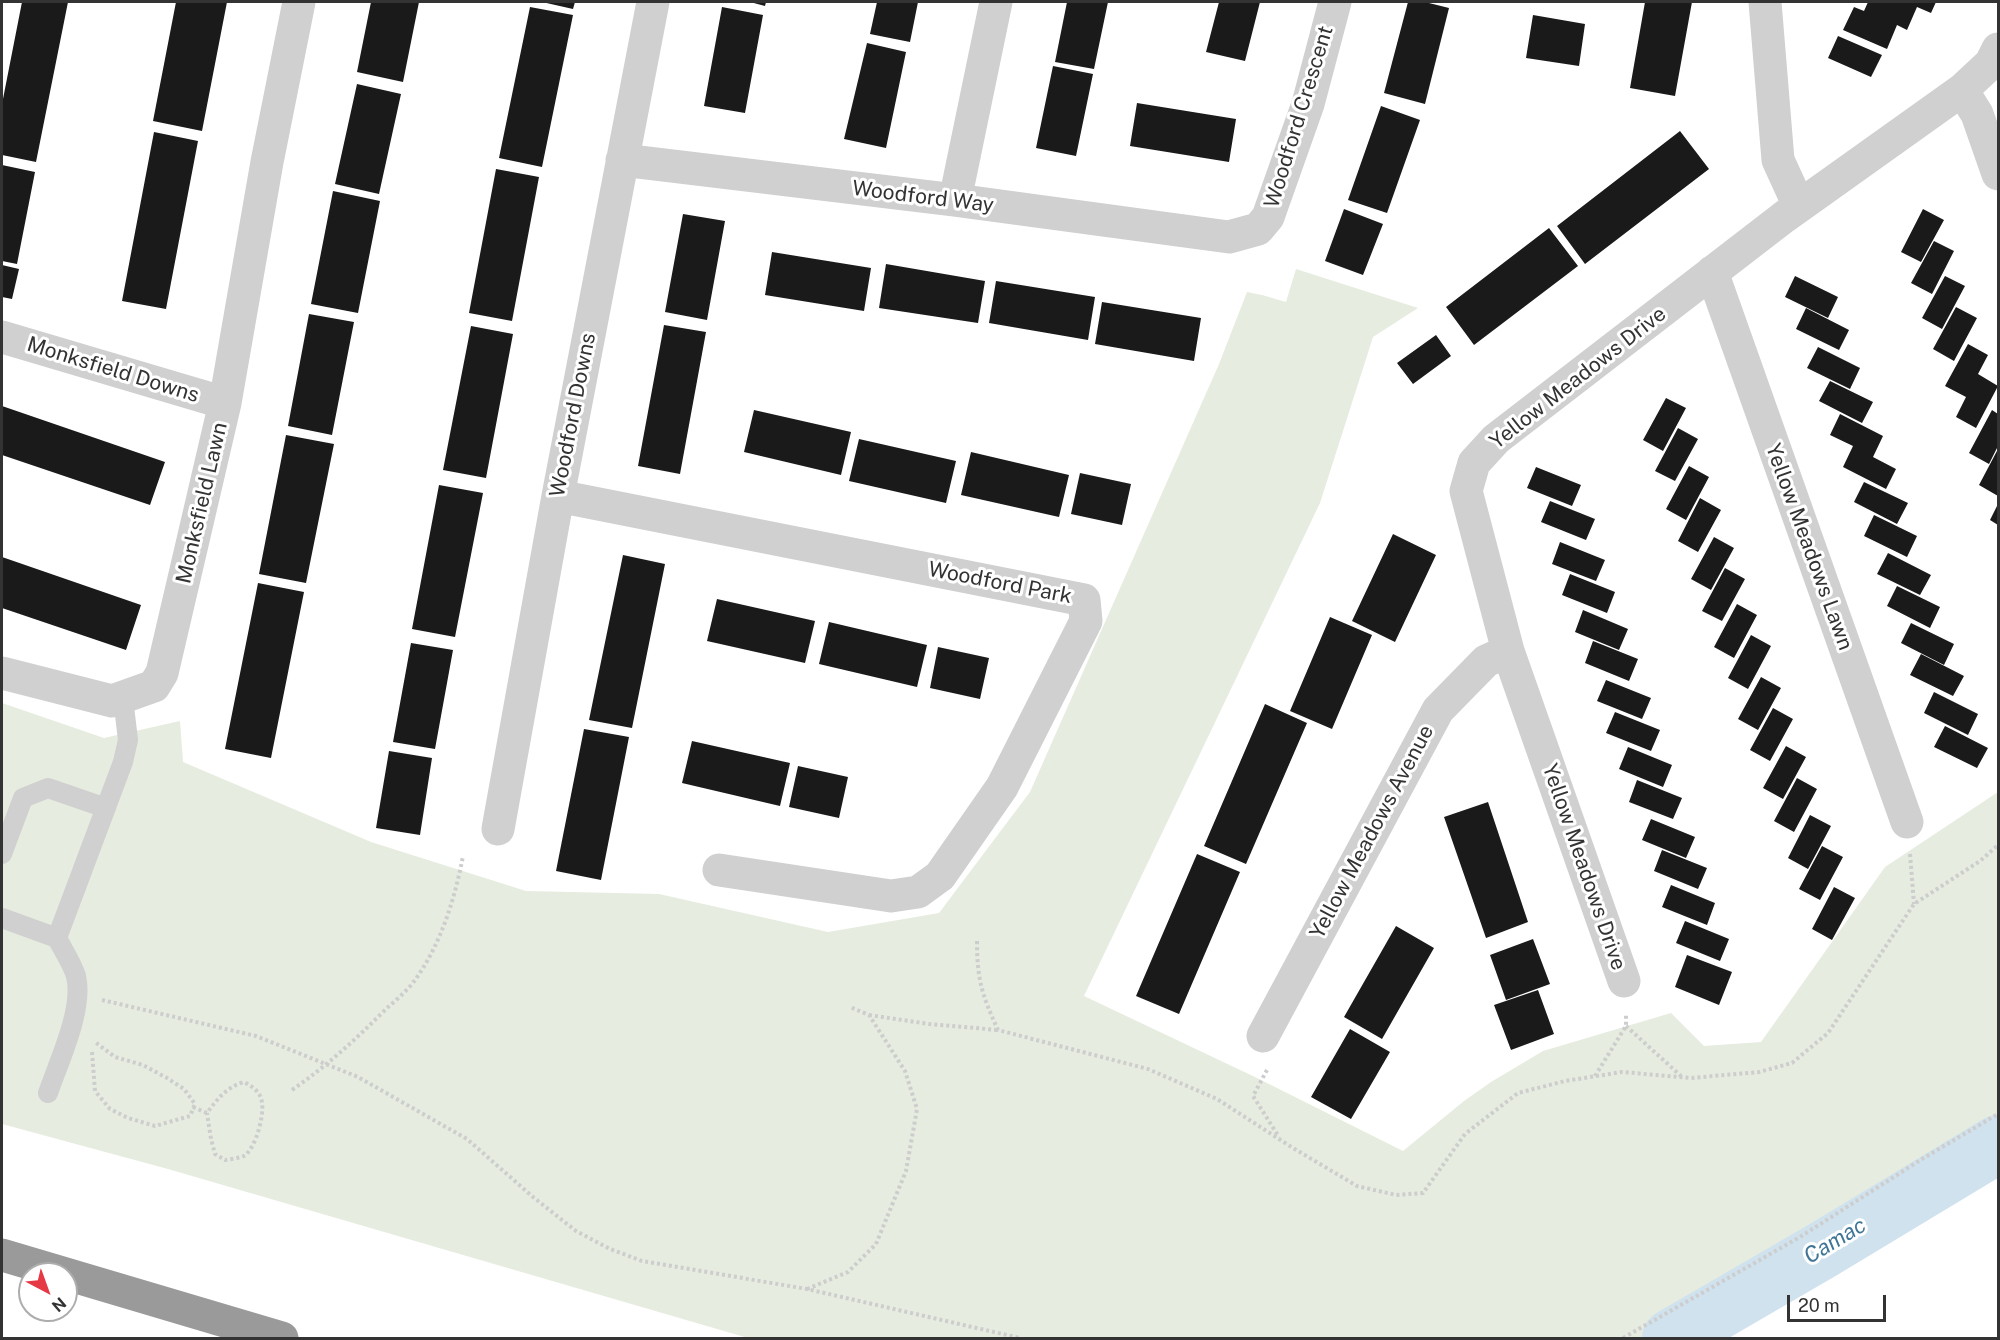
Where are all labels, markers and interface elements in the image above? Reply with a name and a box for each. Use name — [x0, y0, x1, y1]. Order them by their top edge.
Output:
street label: Woodford Crescent — [1259, 23, 1339, 211]
street label: Woodford Way — [851, 176, 995, 218]
street label: Yellow Meadows Drive — [1485, 301, 1671, 455]
street label: Woodford Downs — [545, 331, 601, 499]
street label: Monksfield Downs — [24, 332, 202, 408]
street label: Monksfield Lawn — [171, 420, 233, 586]
street label: Yellow Meadows Lawn — [1760, 440, 1858, 654]
street label: Woodford Park — [926, 557, 1074, 609]
street label: Yellow Meadows Avenue — [1305, 721, 1439, 943]
street label: Yellow Meadows Drive — [1537, 760, 1631, 974]
water label: Camac — [1799, 1212, 1871, 1270]
north arrow — [18, 1262, 78, 1322]
scale bar — [1790, 1283, 1889, 1321]
text: N — [48, 1293, 70, 1316]
text: 20 m — [1798, 1295, 1840, 1316]

